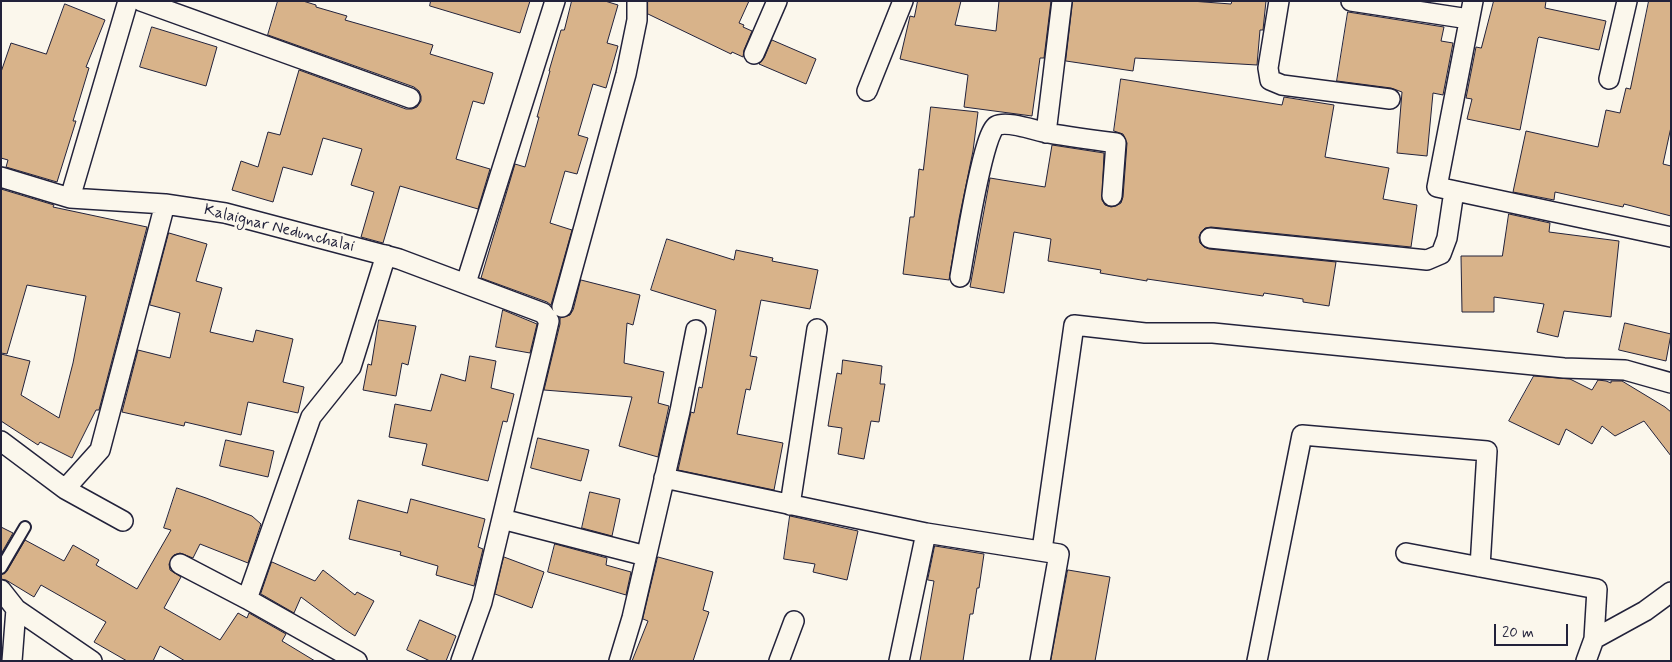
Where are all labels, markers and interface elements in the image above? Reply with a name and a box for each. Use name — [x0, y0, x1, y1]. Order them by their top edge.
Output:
street label: Kalaignar Nedunchalai — [202, 201, 356, 257]
scale bar — [1497, 614, 1571, 646]
text: 20 m — [1502, 623, 1534, 643]

